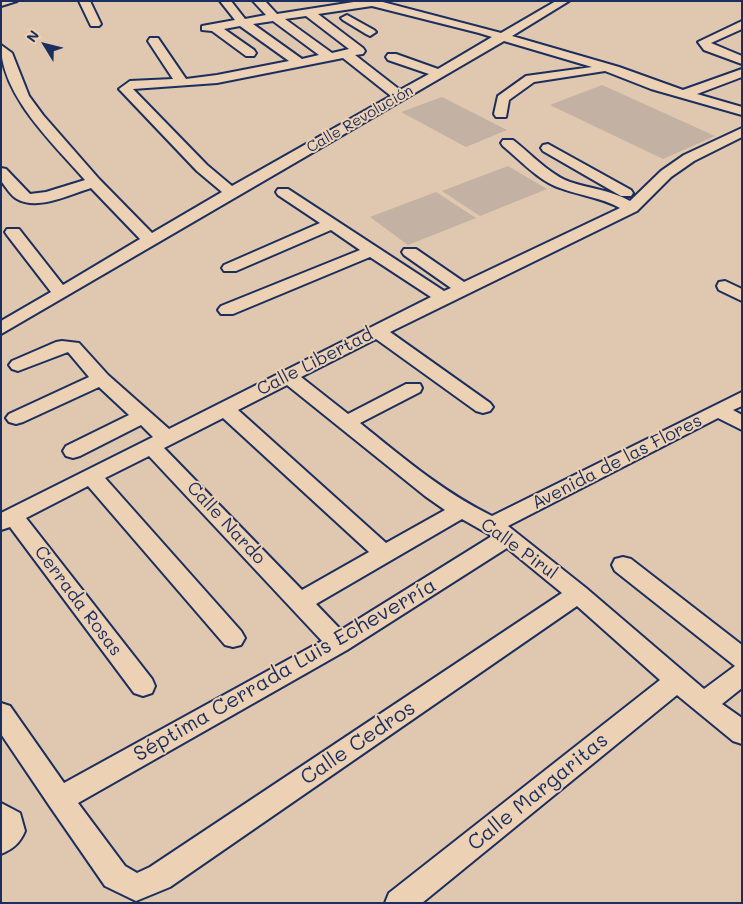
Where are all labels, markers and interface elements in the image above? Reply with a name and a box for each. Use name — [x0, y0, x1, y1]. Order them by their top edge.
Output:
north arrow — [20, 20, 70, 70]
text: N — [22, 26, 43, 46]
street label: Calle Revolución — [304, 81, 416, 157]
street label: Calle Libertad — [253, 324, 377, 400]
street label: Avenida de las Flores — [528, 410, 706, 514]
street label: Calle Nardo — [182, 477, 270, 569]
street label: Calle Pirul — [476, 514, 562, 584]
street label: Cerrada Rosas — [29, 542, 127, 660]
street label: Séptima Cerrada Luis Echeverría — [129, 573, 441, 767]
street label: Calle Cedros — [296, 695, 420, 791]
street label: Calle Margaritas — [463, 728, 613, 856]

